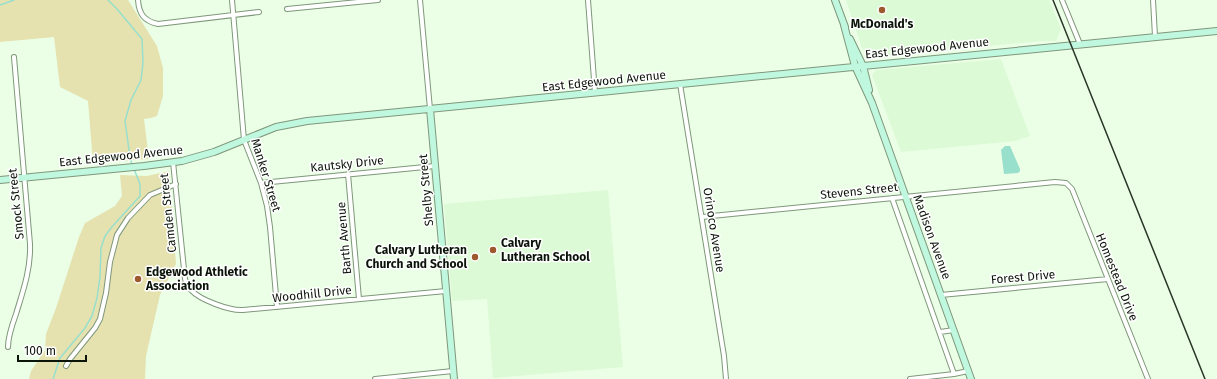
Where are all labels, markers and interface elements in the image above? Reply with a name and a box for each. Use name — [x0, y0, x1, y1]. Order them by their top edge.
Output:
marker: McDonald's — [877, 5, 887, 15]
place label: McDonald's — [851, 17, 914, 31]
street label: East Edgewood Avenue — [864, 35, 990, 61]
street label: East Edgewood Avenue — [541, 68, 667, 94]
street label: Manker Street — [248, 137, 284, 214]
street label: East Edgewood Avenue — [58, 143, 184, 169]
street label: Kautsky Drive — [310, 153, 384, 175]
street label: Shelby Street — [416, 153, 436, 227]
street label: Smock Street — [5, 167, 27, 240]
street label: Camden Street — [157, 172, 179, 253]
street label: Stevens Street — [820, 180, 899, 202]
street label: Orinoco Avenue — [700, 186, 728, 274]
street label: Madison Avenue — [910, 193, 954, 281]
street label: Barth Avenue — [334, 201, 354, 275]
street label: Homestead Drive — [1093, 231, 1141, 323]
place label: Calvary Lutheran School — [501, 236, 590, 264]
place label: Calvary Lutheran Church and School — [366, 243, 467, 271]
marker: Calvary Lutheran School — [488, 245, 498, 255]
marker: Calvary Lutheran Church and School — [470, 252, 480, 262]
place label: Edgewood Athletic Association — [145, 265, 248, 293]
street label: Forest Drive — [990, 267, 1056, 287]
marker: Edgewood Athletic Association — [133, 274, 143, 284]
street label: Woodhill Drive — [272, 283, 352, 305]
scale bar — [18, 337, 86, 363]
text: 100 m — [24, 344, 56, 358]

